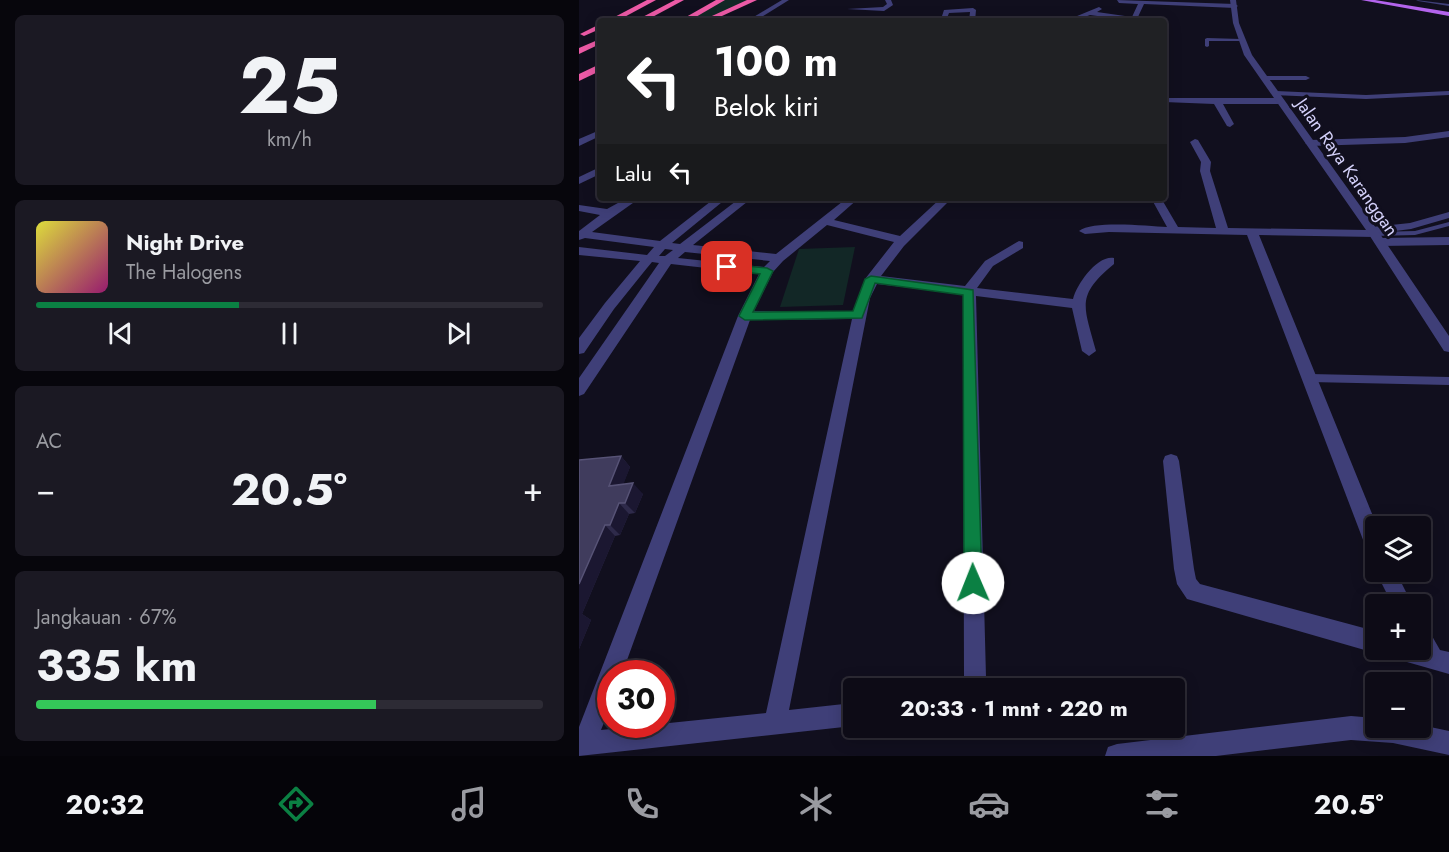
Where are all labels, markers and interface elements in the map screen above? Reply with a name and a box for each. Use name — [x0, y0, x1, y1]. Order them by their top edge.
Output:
text: 25 — [239, 30, 340, 142]
text: 100 m — [714, 31, 838, 92]
icon: left — [615, 42, 693, 120]
text: Belok kiri — [714, 87, 819, 126]
street label: Jalan Raya Karanggan — [1288, 91, 1404, 241]
text: km/h — [267, 125, 312, 154]
icon: left — [664, 156, 697, 189]
text: Lalu — [615, 157, 652, 189]
text: Night Drive — [126, 226, 244, 258]
pin — [701, 241, 752, 292]
icon: arrive — [710, 250, 743, 283]
text: The Halogens — [126, 258, 242, 287]
icon: previous — [104, 317, 137, 350]
icon: pause — [273, 317, 306, 350]
icon: next — [442, 317, 475, 350]
text: AC — [36, 427, 62, 456]
text: 20.5° — [231, 457, 347, 522]
text: − — [36, 466, 55, 513]
text: + — [523, 466, 543, 513]
map controls — [1365, 516, 1431, 738]
button: layers — [1365, 516, 1431, 582]
position arrow — [941, 551, 1005, 615]
button: + — [1365, 594, 1431, 660]
text: Jangkauan · 67% — [36, 603, 176, 632]
text: 335 km — [36, 633, 197, 698]
speed limit sign: 30 — [597, 660, 675, 738]
button: − — [1365, 672, 1431, 738]
text: 20:33 · 1 mnt · 220 m — [900, 692, 1128, 724]
icon: directions — [275, 783, 317, 825]
icon: music — [448, 783, 490, 825]
icon: phone — [621, 783, 663, 825]
icon: climate — [795, 783, 837, 825]
icon: car — [968, 783, 1010, 825]
icon: filters — [1141, 783, 1183, 825]
text: 20:32 — [66, 785, 144, 824]
text: 20.5° — [1314, 785, 1383, 824]

